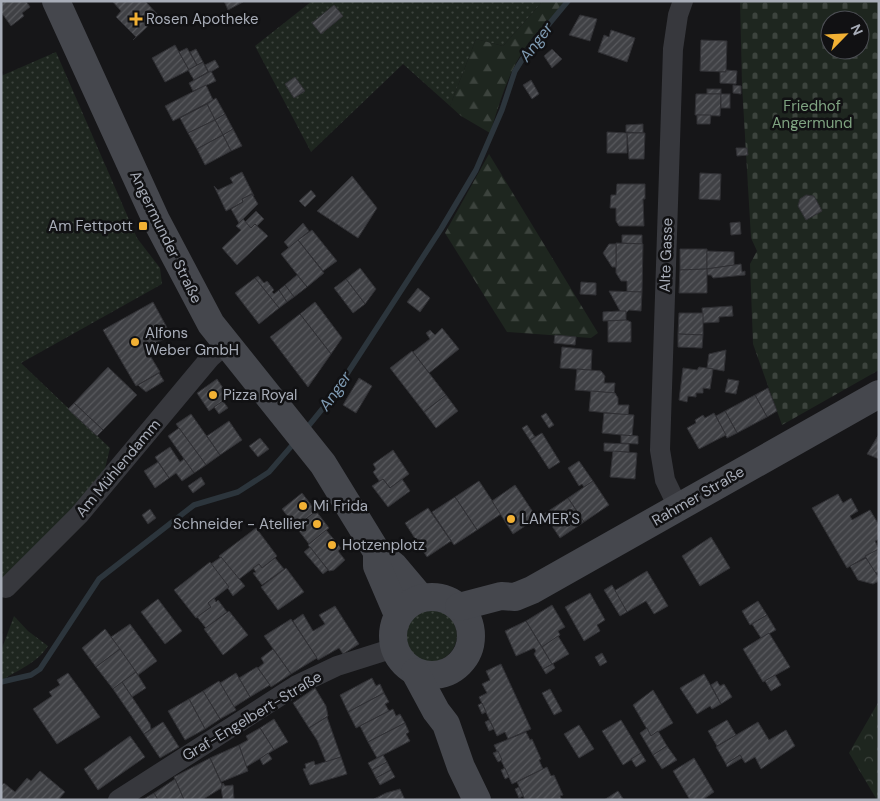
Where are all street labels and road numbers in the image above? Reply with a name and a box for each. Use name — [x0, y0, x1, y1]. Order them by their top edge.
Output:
street label: Angermunder Straße — [125, 167, 207, 307]
street label: Alte Gasse — [655, 217, 677, 293]
street label: Am Mühlendamm — [71, 415, 165, 521]
street label: Rahmer Straße — [648, 461, 748, 531]
street label: Graf-Engelbert-Straße — [179, 666, 325, 766]

